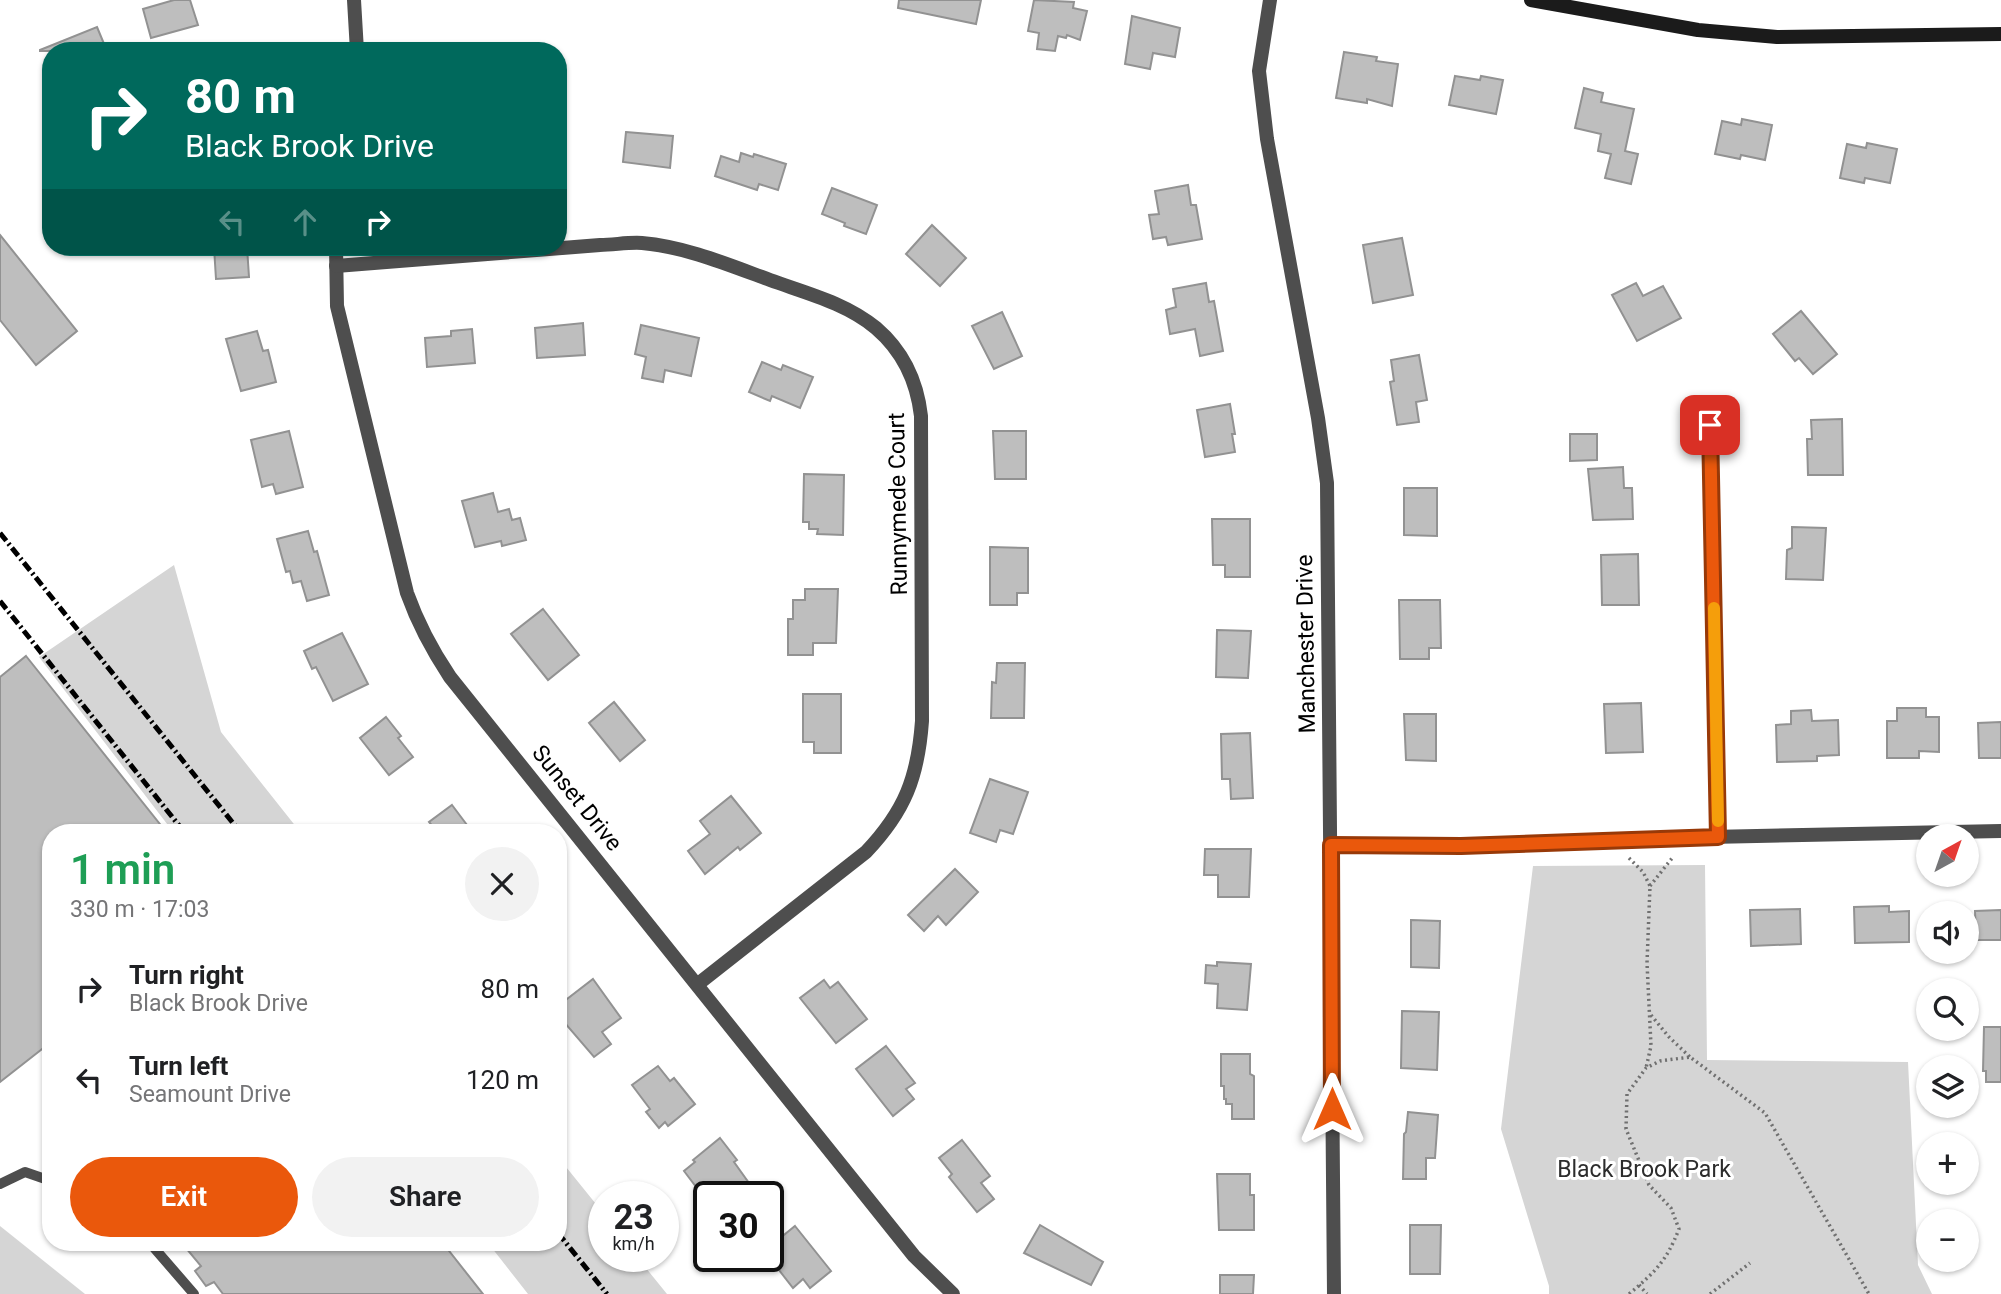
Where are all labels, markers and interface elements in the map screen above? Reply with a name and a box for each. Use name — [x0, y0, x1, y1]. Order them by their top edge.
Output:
text: 80 m — [185, 68, 296, 125]
icon: right — [70, 70, 161, 161]
text: Black Brook Drive — [185, 127, 434, 165]
icon: left — [213, 203, 251, 241]
icon: ahead — [286, 203, 324, 241]
icon: right — [359, 203, 397, 241]
pin — [1680, 395, 1740, 455]
icon: arrive — [1691, 406, 1729, 444]
street label: Runnymede Court — [883, 412, 913, 596]
street label: Manchester Drive — [1291, 554, 1321, 734]
street label: Sunset Drive — [526, 740, 628, 856]
north arrow — [1916, 824, 1979, 887]
map controls — [1916, 824, 1979, 1272]
text: 1 min — [70, 845, 175, 894]
button: close — [465, 847, 539, 921]
text: 330 m · 17:03 — [70, 896, 209, 923]
button: sound — [1916, 901, 1979, 964]
text: Turn right — [129, 960, 244, 990]
icon: right — [70, 970, 108, 1008]
text: 80 m — [481, 974, 539, 1004]
button: search — [1916, 978, 1979, 1041]
text: Black Brook Drive — [129, 990, 308, 1017]
text: Turn left — [129, 1051, 228, 1081]
button: layers — [1916, 1055, 1979, 1118]
icon: left — [70, 1061, 108, 1099]
text: 120 m — [466, 1065, 539, 1095]
position arrow — [1295, 1072, 1369, 1146]
text: Seamount Drive — [129, 1081, 291, 1108]
button: + — [1916, 1132, 1979, 1195]
park label: Black Brook Park — [1557, 1156, 1731, 1183]
button: Exit — [70, 1157, 298, 1237]
button: Share — [312, 1157, 539, 1237]
speed limit sign: 30 — [693, 1181, 784, 1272]
text: 23 — [613, 1197, 654, 1238]
button: − — [1916, 1209, 1979, 1272]
text: km/h — [612, 1233, 655, 1254]

